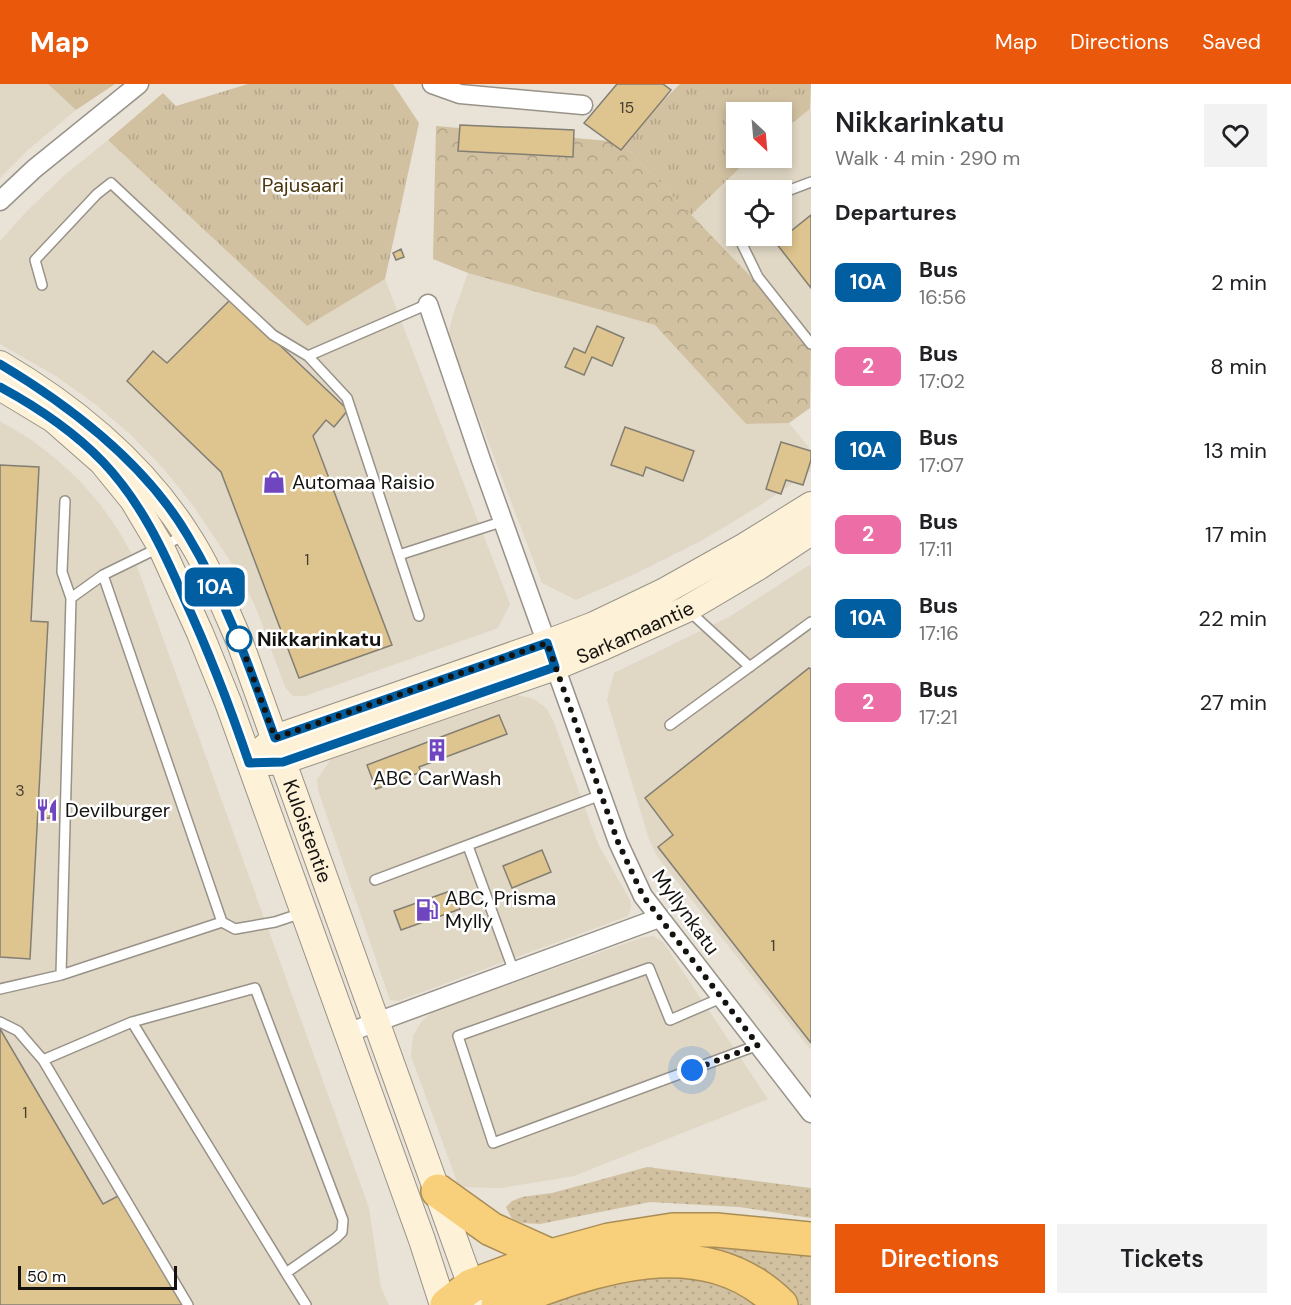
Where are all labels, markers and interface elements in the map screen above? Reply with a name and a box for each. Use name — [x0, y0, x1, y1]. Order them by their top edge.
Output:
text: Map — [30, 24, 90, 61]
text: Map — [995, 28, 1037, 56]
text: Directions — [1070, 28, 1169, 56]
text: Saved — [1202, 28, 1261, 56]
house number: 15 — [620, 97, 634, 118]
north arrow — [726, 102, 792, 168]
map controls — [726, 102, 792, 246]
text: Nikkarinkatu — [835, 104, 1004, 141]
button: heart — [1204, 104, 1267, 167]
text: Walk · 4 min · 290 m — [835, 145, 1020, 171]
park label: Pajusaari — [262, 172, 344, 198]
button: locate — [726, 180, 792, 246]
text: Departures — [835, 198, 957, 227]
text: Bus — [919, 255, 958, 284]
text: 10A — [850, 268, 886, 296]
text: 2 min — [1211, 268, 1267, 297]
text: 16:56 — [919, 284, 967, 310]
text: Bus — [919, 339, 958, 368]
text: 2 — [862, 352, 874, 380]
text: 8 min — [1210, 352, 1267, 381]
text: 17:02 — [919, 368, 965, 394]
text: Bus — [919, 423, 958, 452]
text: 10A — [850, 436, 886, 464]
text: 13 min — [1204, 436, 1267, 465]
text: 17:07 — [919, 452, 964, 478]
shop icon: Automaa Raisio — [261, 469, 287, 495]
place label: Automaa Raisio — [292, 469, 435, 495]
text: Bus — [919, 507, 958, 536]
text: 2 — [862, 520, 874, 548]
text: 17 min — [1205, 520, 1267, 549]
text: 17:11 — [919, 536, 952, 562]
house number: 1 — [305, 549, 310, 570]
line badge: 10A — [180, 568, 250, 606]
text: 10A — [197, 573, 233, 601]
text: Bus — [919, 591, 958, 620]
street label: Sarkamaantie — [572, 595, 699, 670]
text: 10A — [850, 604, 886, 632]
text: 22 min — [1198, 604, 1267, 633]
text: 17:16 — [919, 620, 959, 646]
marker: Nikkarinkatu — [226, 626, 252, 652]
place label: Nikkarinkatu — [257, 626, 381, 652]
text: Bus — [919, 675, 958, 704]
text: 2 — [862, 688, 874, 716]
text: 27 min — [1200, 688, 1267, 717]
text: 17:21 — [919, 704, 958, 730]
building icon: ABC CarWash — [424, 737, 450, 763]
place label: ABC CarWash — [373, 765, 501, 791]
street label: Kuloistentie — [277, 776, 338, 886]
house number: 3 — [15, 780, 25, 801]
restaurant icon: Devilburger — [34, 797, 60, 823]
place label: Devilburger — [65, 797, 170, 823]
street label: Myllynkatu — [646, 864, 726, 960]
place label: ABC, Prisma Mylly — [445, 885, 556, 934]
fuel station icon: ABC, Prisma Mylly — [414, 897, 440, 923]
house number: 1 — [771, 935, 776, 956]
your location — [677, 1055, 707, 1085]
house number: 1 — [23, 1102, 28, 1123]
button: Directions — [835, 1224, 1045, 1293]
button: Tickets — [1057, 1224, 1267, 1293]
scale bar — [18, 1263, 177, 1290]
text: 50 m — [27, 1266, 66, 1287]

